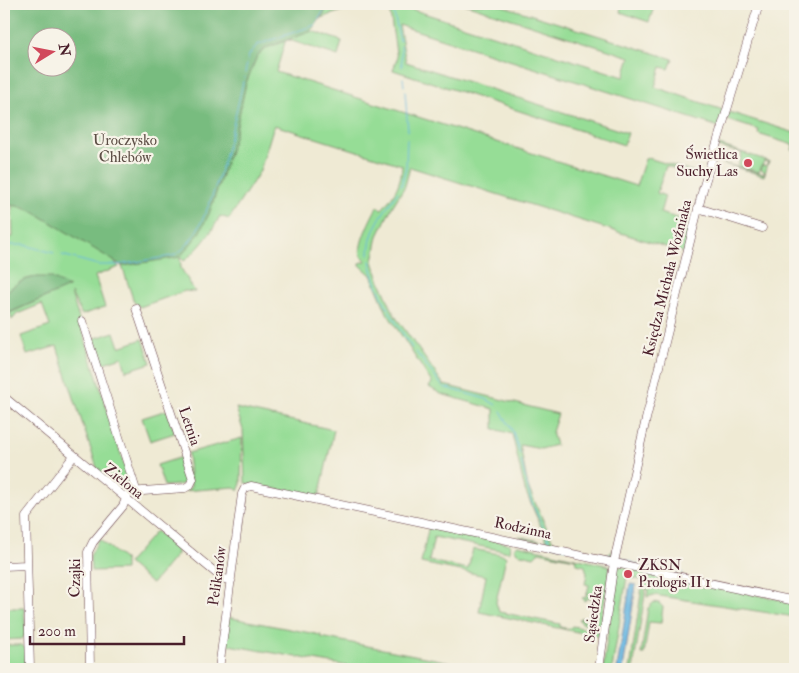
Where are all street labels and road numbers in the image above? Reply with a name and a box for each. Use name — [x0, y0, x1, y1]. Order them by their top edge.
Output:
street label: Księdza Michała Woźniaka — [639, 197, 696, 359]
street label: Letnia — [174, 404, 205, 449]
street label: Zielona — [100, 459, 148, 504]
street label: Rodzinna — [493, 513, 554, 544]
street label: Pelikanów — [204, 544, 231, 607]
street label: Czajki — [66, 559, 85, 597]
street label: Sąsiedzka — [580, 583, 607, 644]

